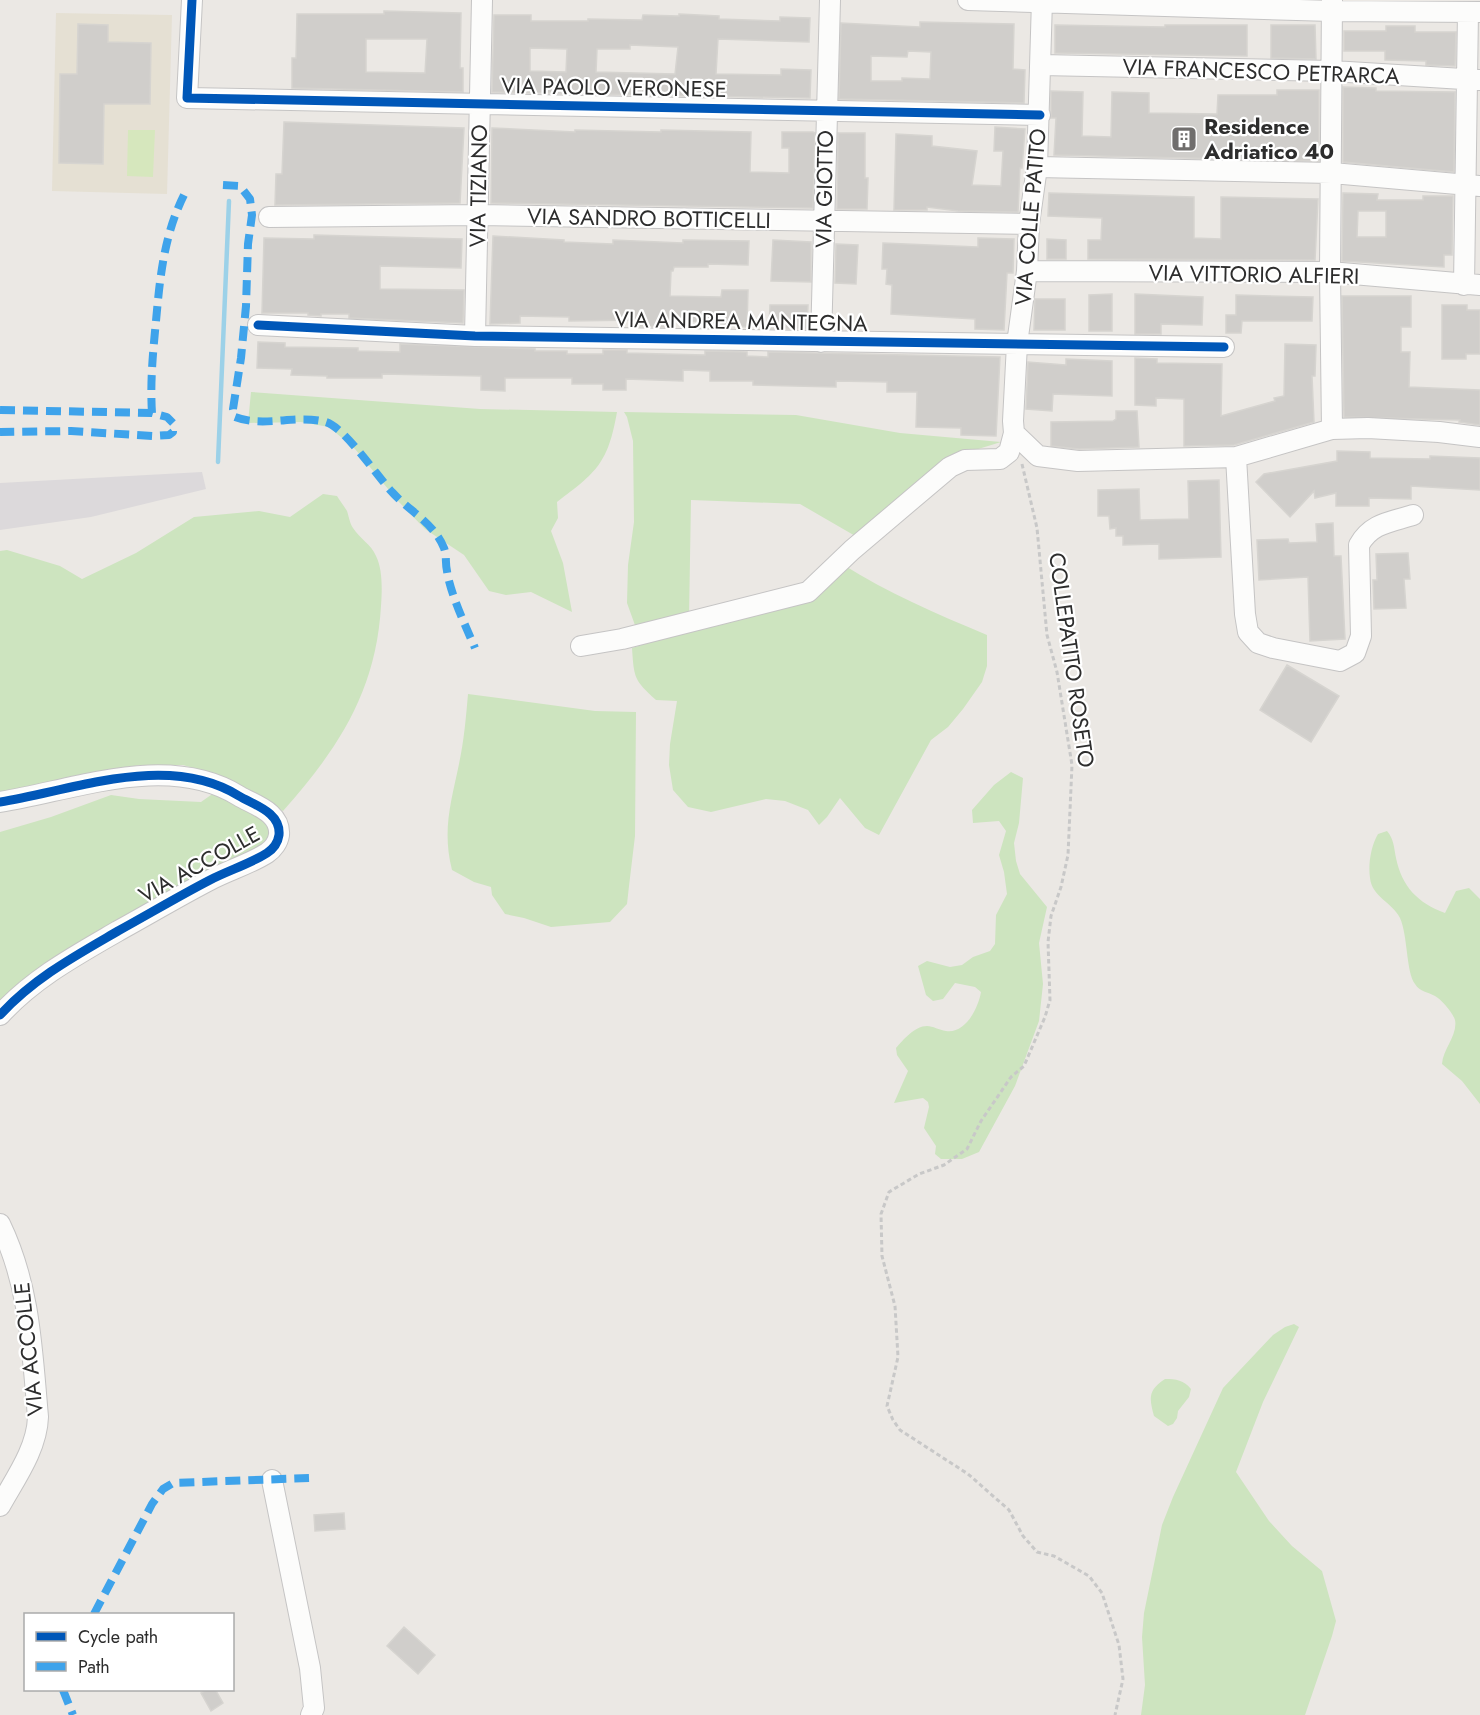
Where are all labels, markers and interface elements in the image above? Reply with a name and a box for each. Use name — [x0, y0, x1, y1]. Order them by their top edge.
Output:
street label: VIA FRANCESCO PETRARCA — [1122, 50, 1400, 92]
street label: VIA PAOLO VERONESE — [501, 69, 727, 105]
place label: Residence Adriatico 40 — [1203, 110, 1334, 167]
street label: VIA TIZIANO — [461, 124, 495, 248]
building icon: Residence Adriatico 40 — [1169, 124, 1199, 154]
street label: VIA COLLE PATITO — [1006, 127, 1054, 307]
street label: VIA GIOTTO — [807, 130, 841, 248]
street label: VIA SANDRO BOTTICELLI — [527, 200, 771, 236]
street label: VIA VITTORIO ALFIERI — [1148, 256, 1360, 292]
street label: VIA ANDREA MANTEGNA — [614, 303, 868, 339]
street label: COLLEPATITO ROSETO — [1041, 550, 1103, 770]
street label: VIA ACCOLLE — [133, 817, 265, 911]
street label: VIA ACCOLLE — [5, 1281, 51, 1417]
legend — [24, 1613, 234, 1691]
text: Cycle path — [78, 1624, 158, 1650]
text: Path — [78, 1654, 110, 1680]

